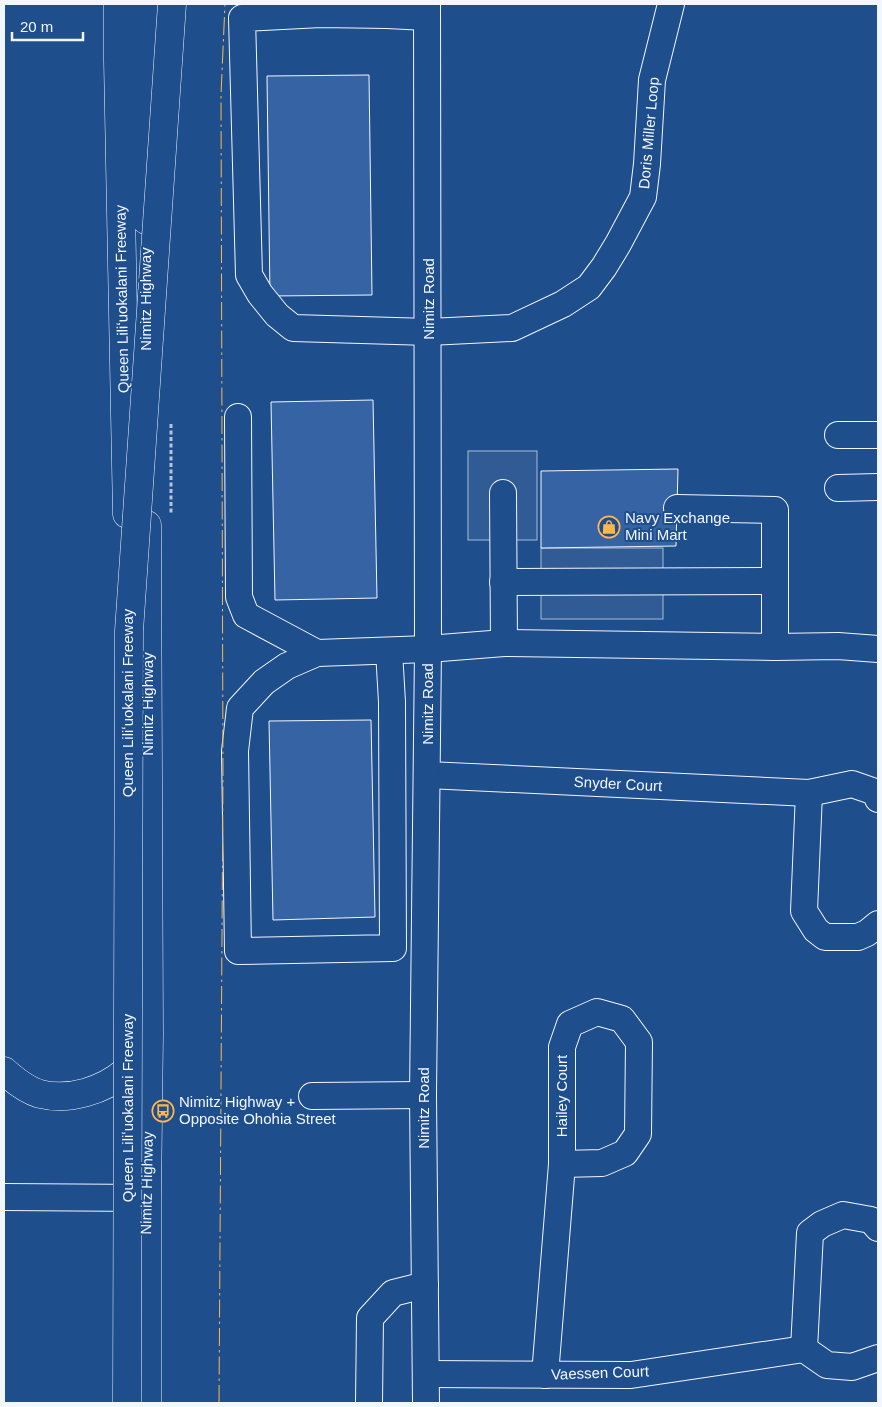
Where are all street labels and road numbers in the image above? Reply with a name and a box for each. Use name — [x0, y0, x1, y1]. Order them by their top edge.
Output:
street label: Doris Miller Loop — [635, 76, 662, 190]
street label: Queen Liliʻuokalani Freeway — [111, 204, 132, 393]
street label: Nimitz Highway — [137, 247, 154, 351]
street label: Nimitz Road — [420, 258, 437, 340]
street label: Queen Liliʻuokalani Freeway — [119, 608, 136, 797]
street label: Nimitz Highway — [139, 652, 156, 756]
street label: Nimitz Road — [419, 663, 436, 745]
street label: Snyder Court — [573, 773, 663, 794]
street label: Queen Liliʻuokalani Freeway — [119, 1013, 136, 1202]
street label: Hailey Court — [553, 1054, 570, 1137]
street label: Nimitz Road — [415, 1067, 432, 1149]
street label: Nimitz Highway — [137, 1131, 156, 1235]
street label: Vaessen Court — [551, 1362, 650, 1383]

